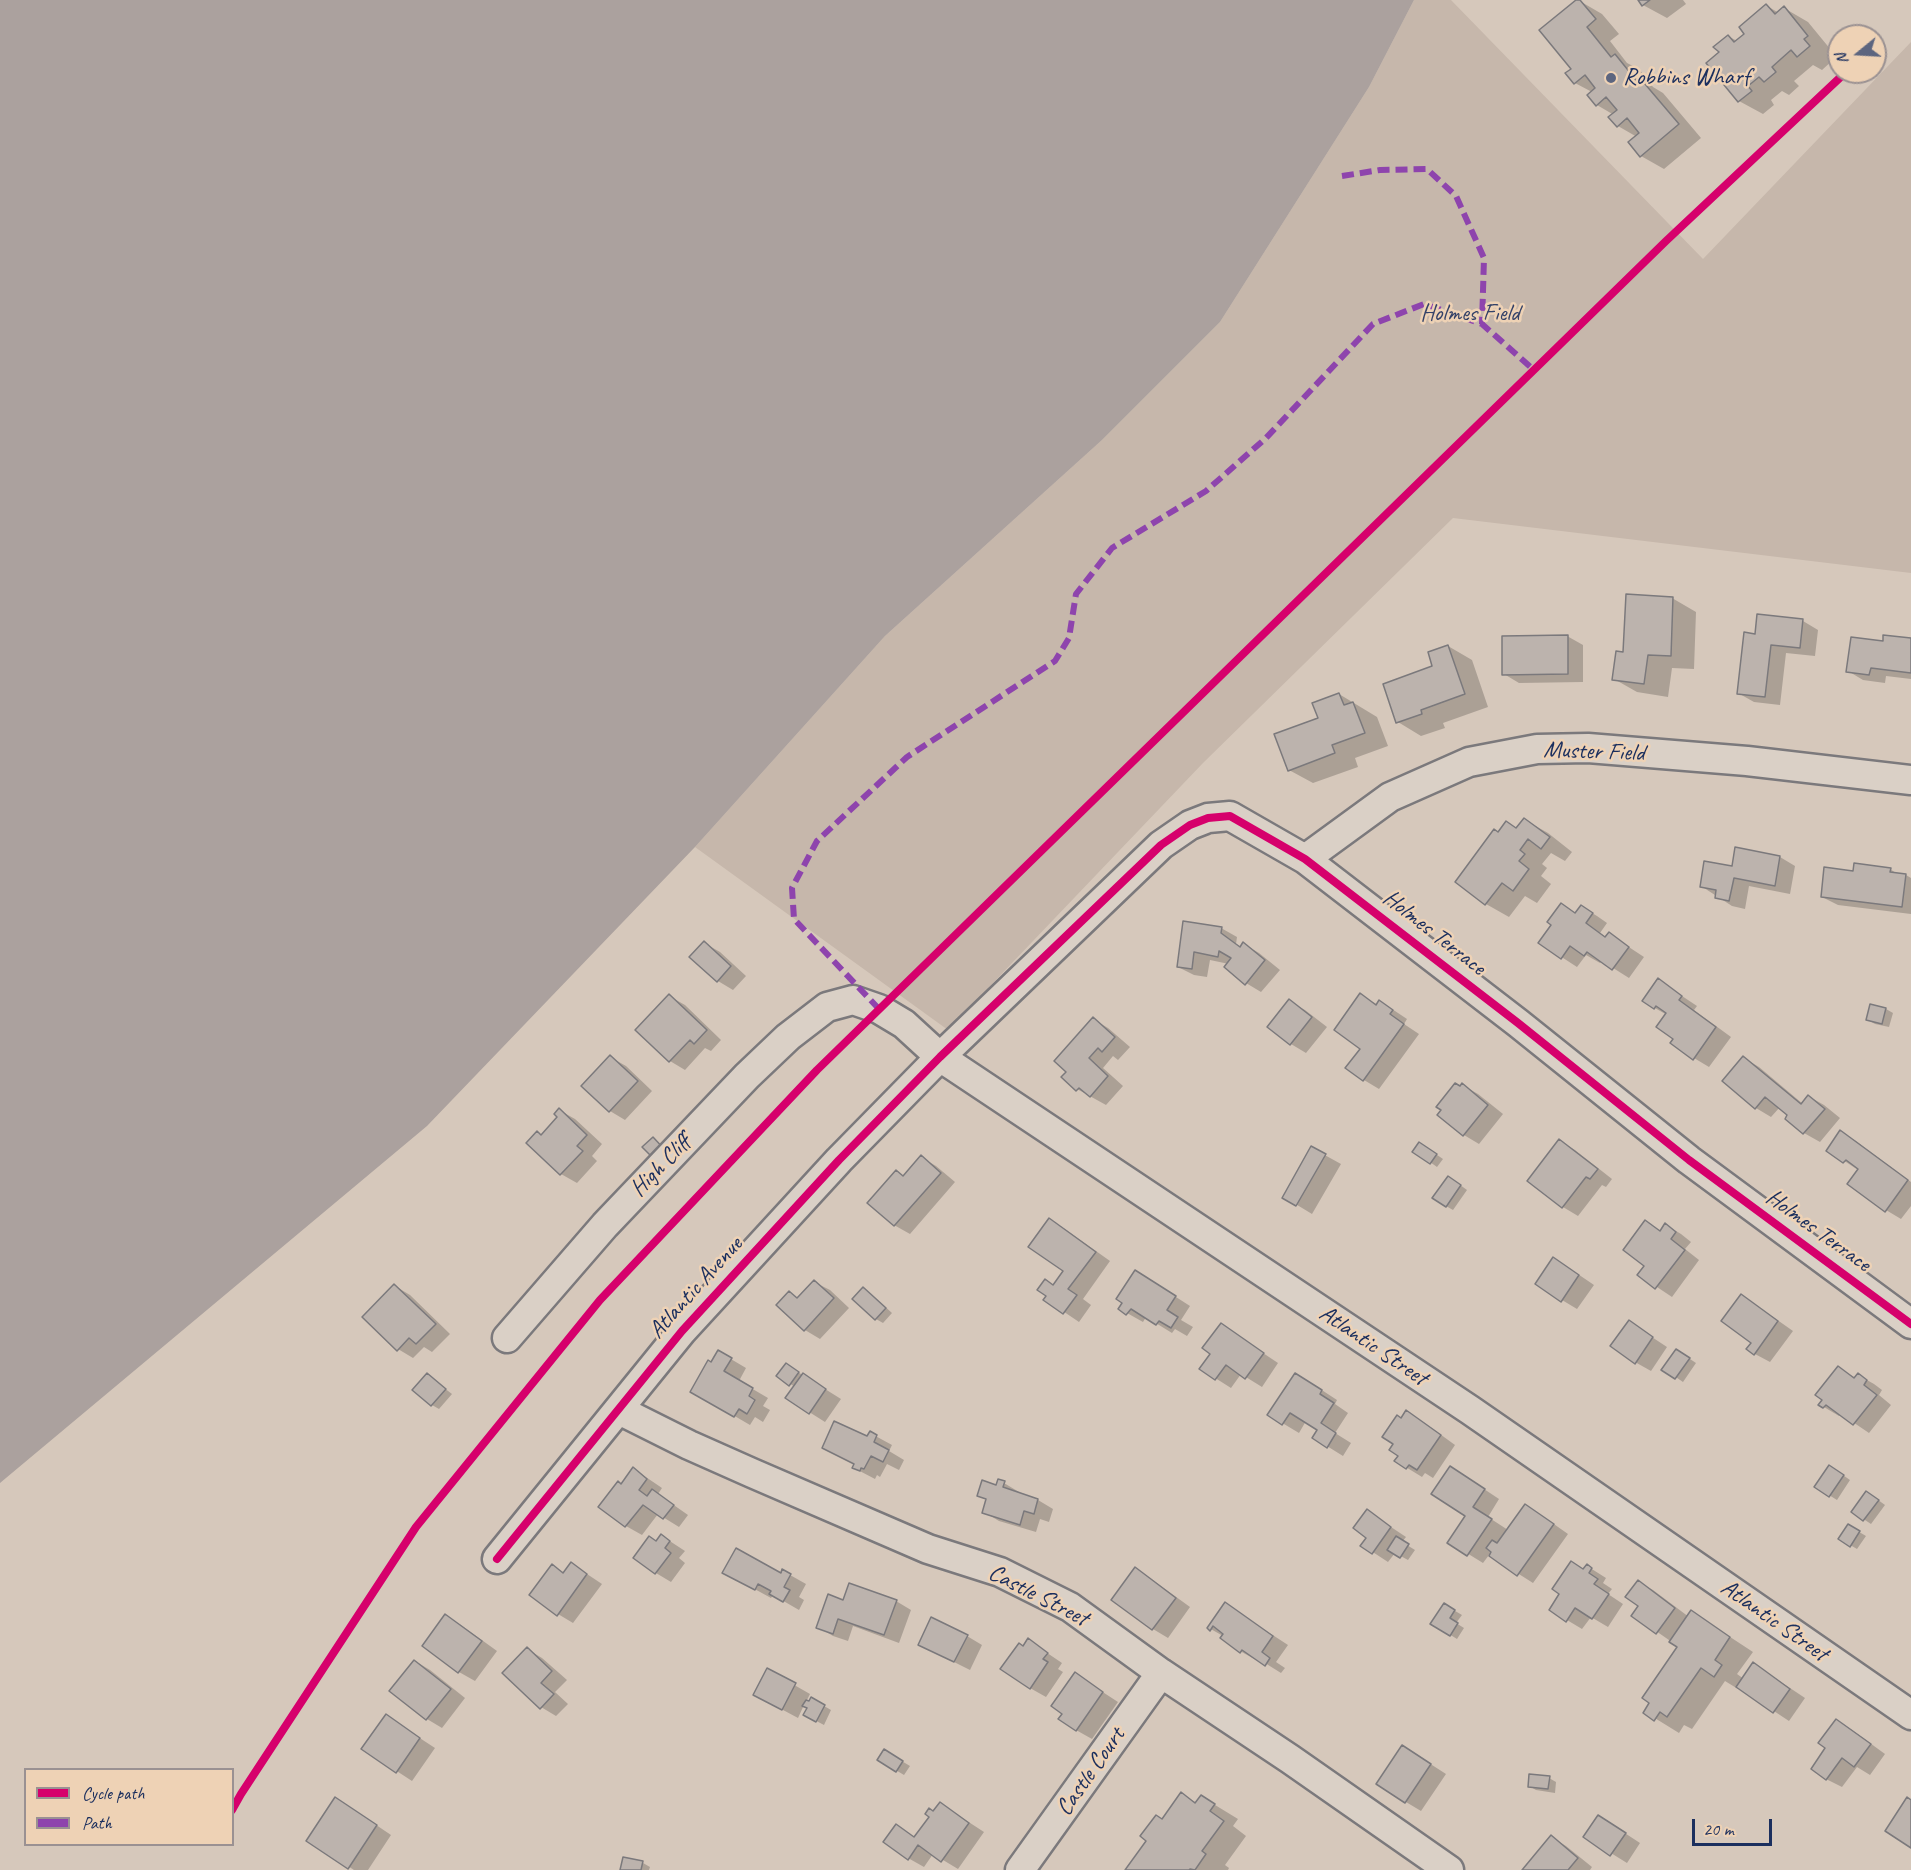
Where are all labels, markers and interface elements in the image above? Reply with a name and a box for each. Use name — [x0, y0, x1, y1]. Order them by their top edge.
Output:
north arrow — [1827, 24, 1887, 84]
text: N — [1831, 51, 1853, 67]
place label: Robbins Wharf — [1623, 64, 1750, 92]
marker: Robbins Wharf — [1604, 71, 1618, 85]
park label: Holmes Field — [1420, 300, 1520, 328]
street label: Muster Field — [1543, 736, 1645, 768]
street label: Holmes Terrace — [1377, 884, 1491, 982]
street label: High Cliff — [624, 1129, 698, 1203]
street label: Holmes Terrace — [1760, 1183, 1876, 1279]
street label: Atlantic Avenue — [643, 1231, 749, 1345]
street label: Atlantic Street — [1313, 1299, 1433, 1393]
street label: Castle Street — [983, 1559, 1093, 1633]
street label: Atlantic Street — [1715, 1574, 1833, 1668]
street label: Castle Court — [1050, 1722, 1132, 1822]
legend — [24, 1768, 234, 1846]
text: Cycle path — [82, 1782, 144, 1804]
scale bar — [1695, 1807, 1774, 1845]
text: Path — [82, 1812, 112, 1834]
text: 20 m — [1703, 1818, 1734, 1840]

